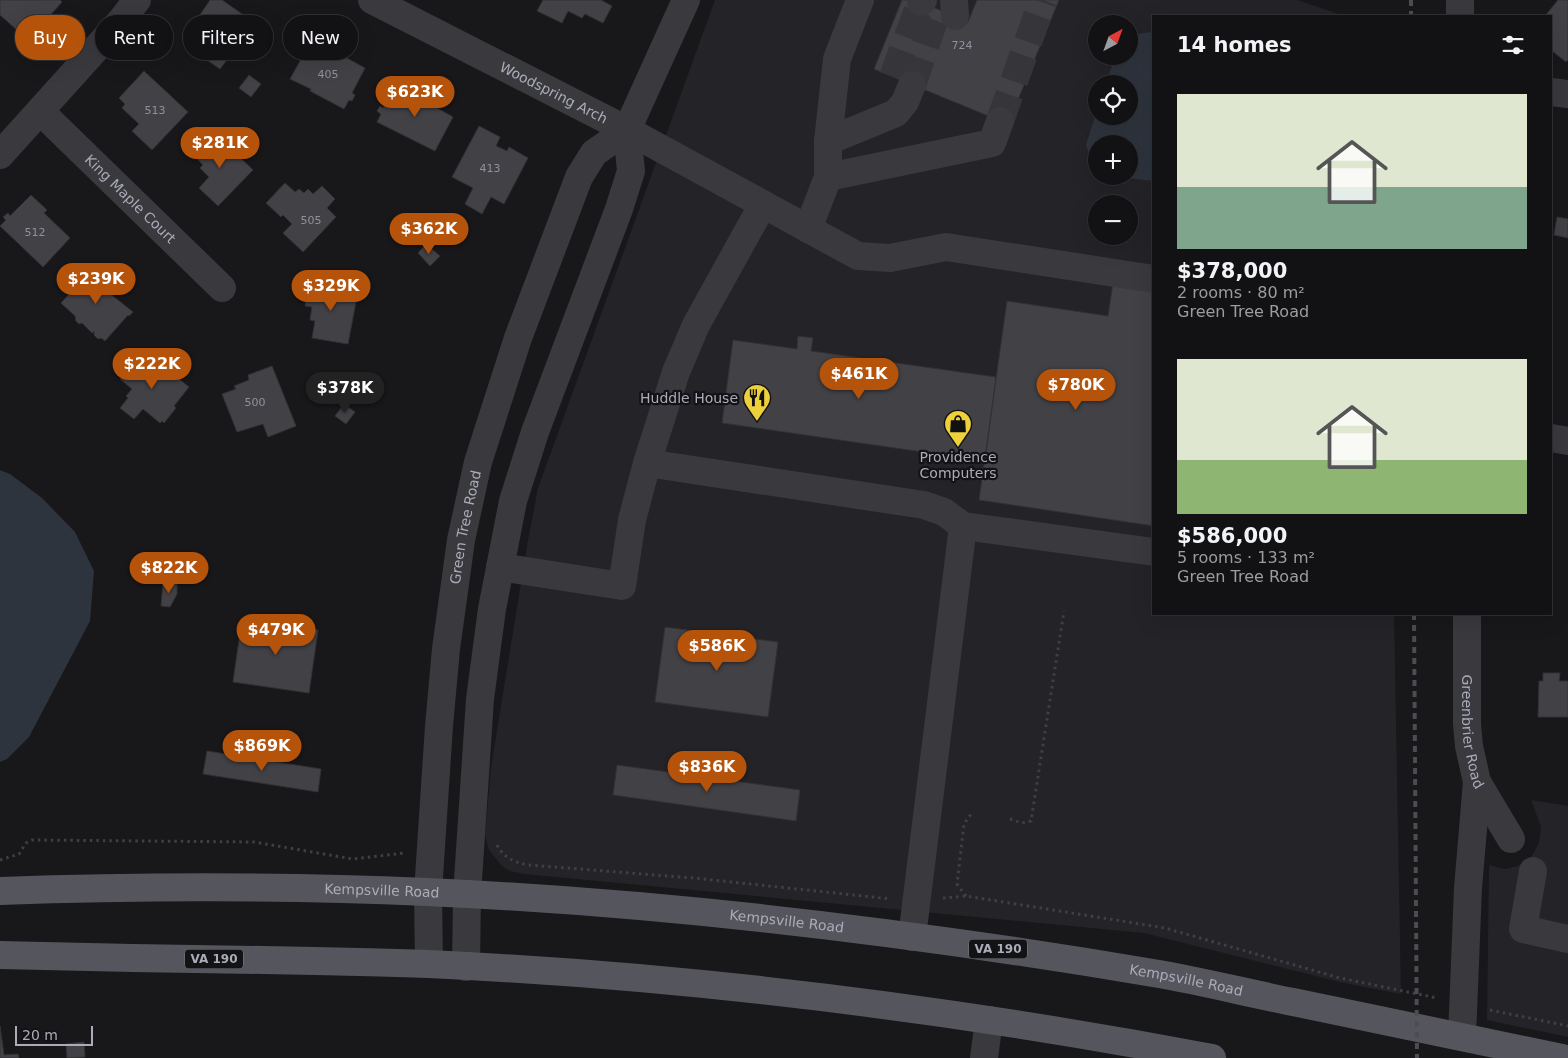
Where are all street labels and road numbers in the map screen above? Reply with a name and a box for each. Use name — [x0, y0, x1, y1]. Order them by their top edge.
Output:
street label: Woodspring Arch — [497, 59, 610, 127]
street label: King Maple Court — [82, 151, 179, 247]
street label: Green Tree Road — [447, 469, 484, 585]
street label: Greenbrier Road — [1459, 675, 1487, 792]
street label: Kempsville Road — [324, 881, 440, 901]
street label: Kempsville Road — [729, 907, 845, 936]
road number: VA 190 — [969, 940, 1027, 959]
road number: VA 190 — [185, 950, 243, 969]
street label: Kempsville Road — [1128, 961, 1244, 999]

